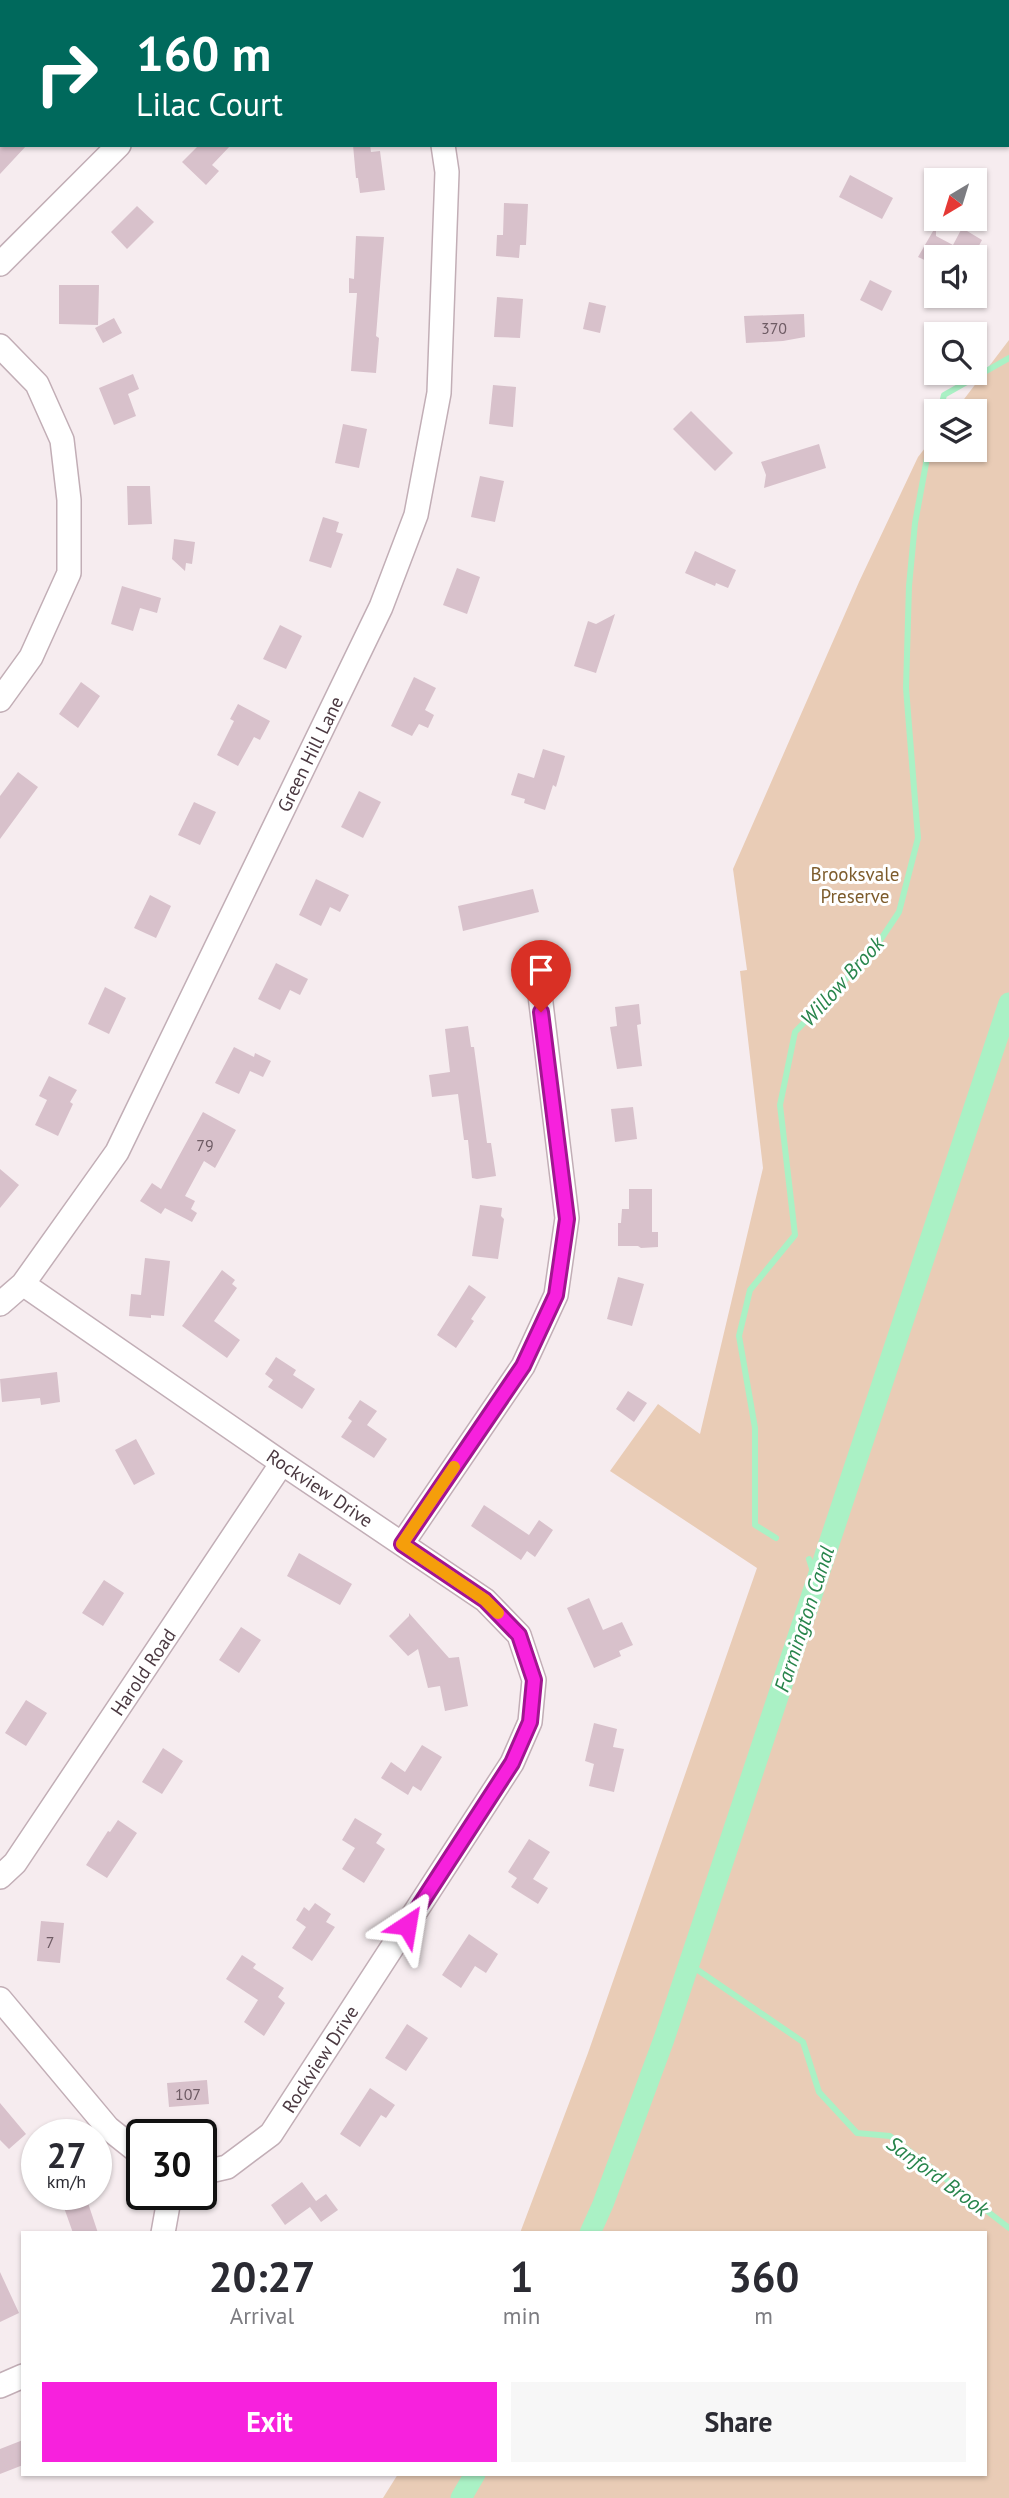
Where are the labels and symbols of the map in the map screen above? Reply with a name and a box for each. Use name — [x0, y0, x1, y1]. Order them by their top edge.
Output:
north arrow — [924, 168, 987, 231]
house number: 370 — [761, 318, 787, 338]
street label: Green Hill Lane — [272, 692, 348, 816]
park label: Brooksvale Preserve — [811, 862, 899, 908]
water label: Willow Brook — [794, 929, 891, 1032]
pin — [511, 940, 571, 1012]
house number: 79 — [196, 1135, 214, 1155]
street label: Rockview Drive — [262, 1444, 378, 1532]
water label: Farmington Canal — [768, 1542, 840, 1695]
street label: Harold Road — [105, 1624, 181, 1720]
position arrow — [370, 1888, 444, 1962]
house number: 7 — [46, 1932, 54, 1952]
street label: Rockview Drive — [276, 2001, 364, 2117]
house number: 107 — [175, 2084, 201, 2104]
speed limit sign: 30 — [126, 2119, 217, 2210]
water label: Sanford Brook — [881, 2130, 996, 2223]

